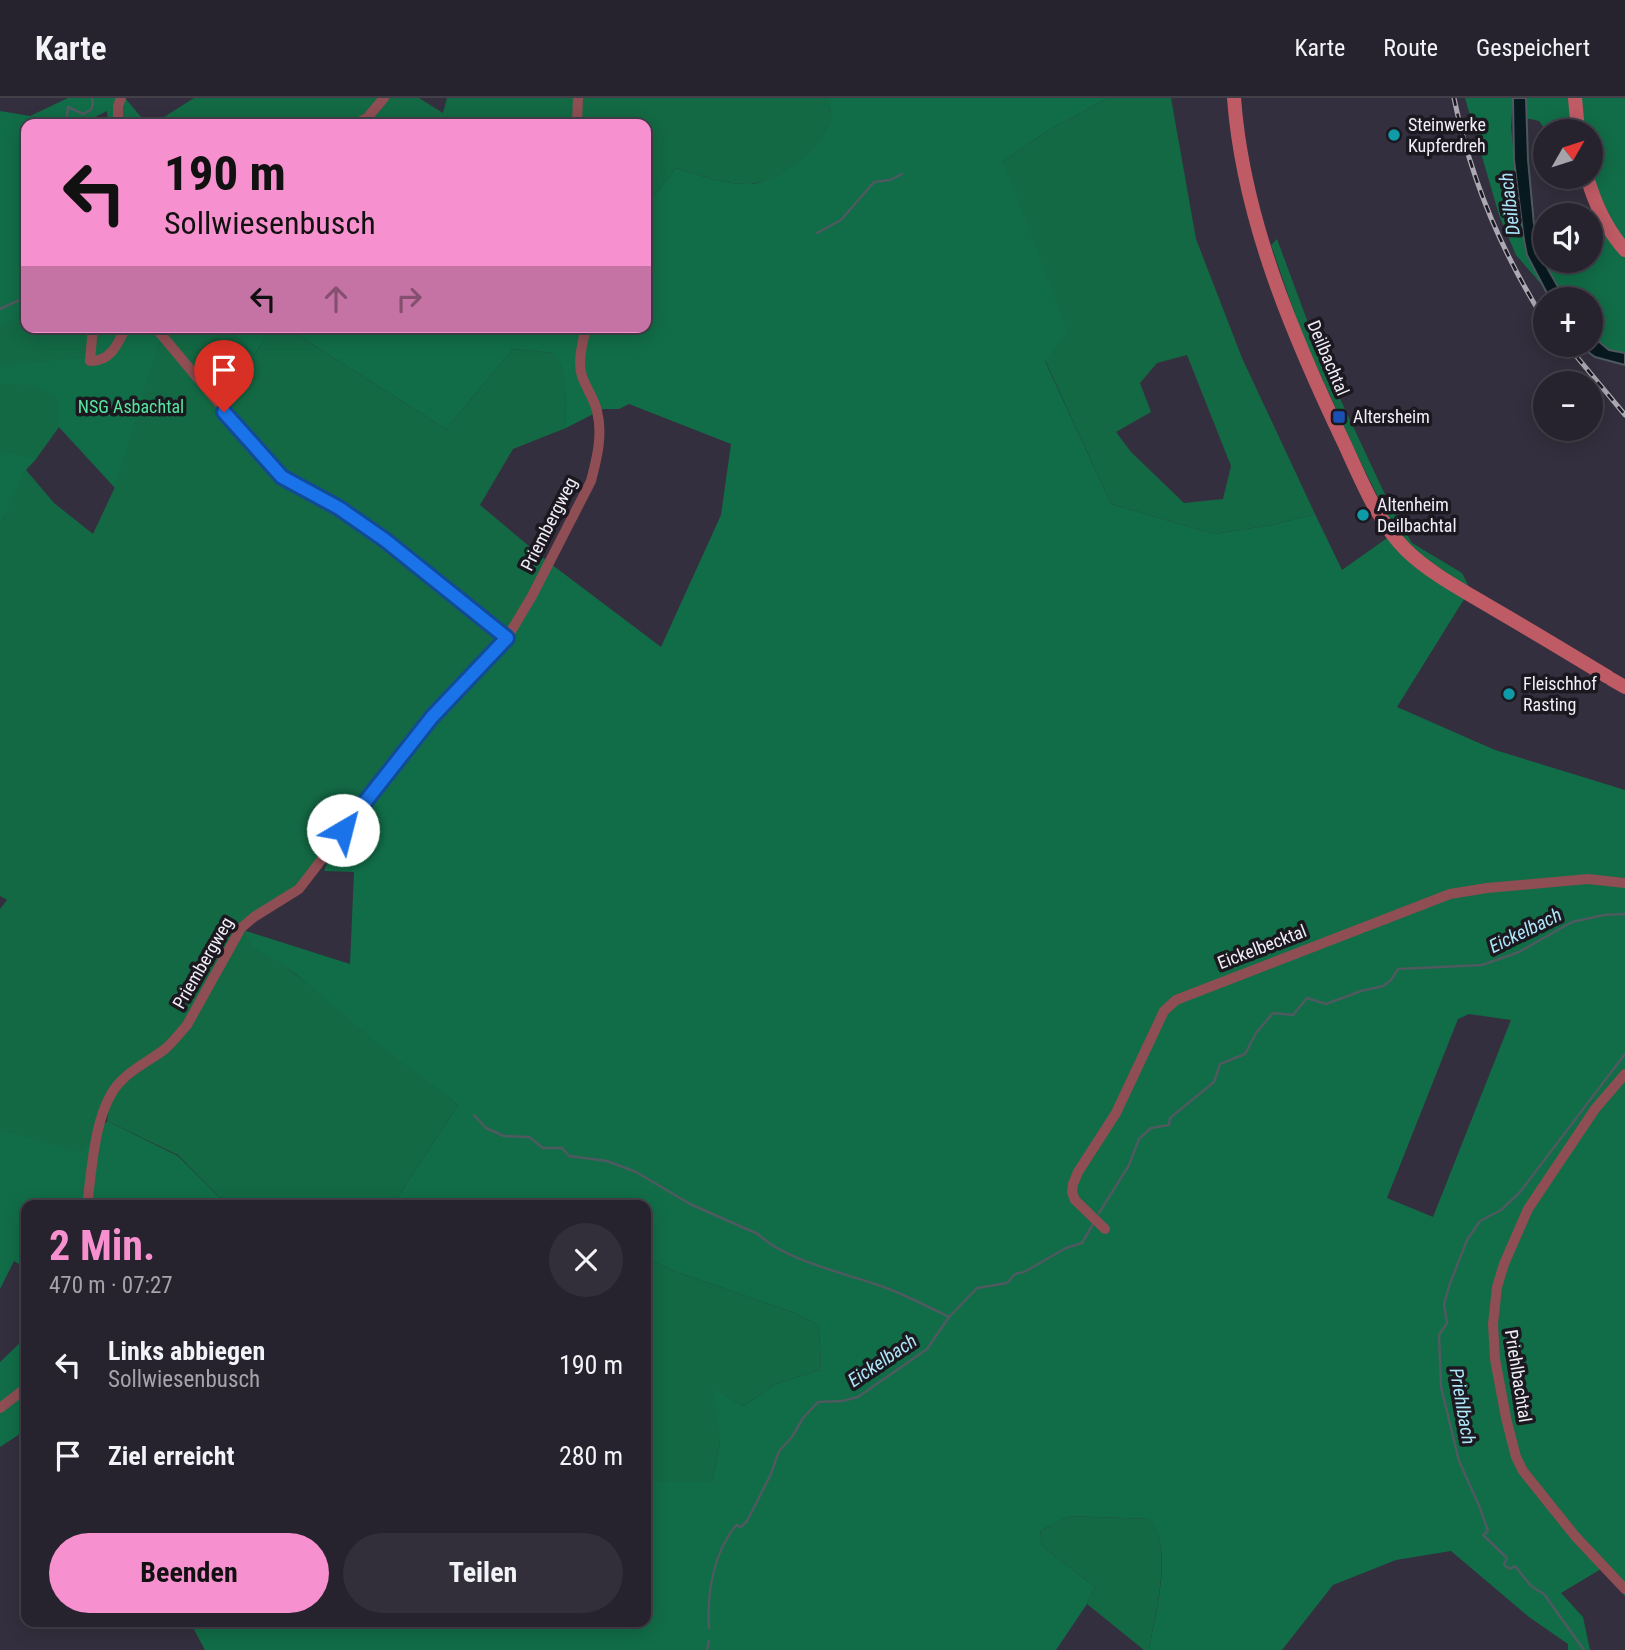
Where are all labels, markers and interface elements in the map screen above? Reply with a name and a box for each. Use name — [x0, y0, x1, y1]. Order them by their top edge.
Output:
text: Karte — [35, 29, 106, 68]
text: Karte — [1295, 34, 1345, 62]
text: Route — [1383, 34, 1438, 62]
text: Gespeichert — [1476, 34, 1590, 62]
place label: Steinwerke Kupferdreh — [1408, 114, 1486, 156]
north arrow — [1533, 119, 1603, 189]
map controls — [1533, 119, 1603, 441]
marker: Steinwerke Kupferdreh — [1386, 127, 1402, 143]
text: 190 m — [164, 145, 286, 202]
icon: left — [49, 147, 140, 238]
water label: Deilbach — [1494, 171, 1525, 237]
button: sound — [1533, 203, 1603, 273]
text: Sollwiesenbusch — [164, 204, 376, 242]
icon: left — [244, 280, 282, 318]
icon: ahead — [317, 280, 355, 318]
icon: right — [390, 280, 428, 318]
button: + — [1533, 287, 1603, 357]
street label: Deilbachtal — [1303, 317, 1354, 399]
pin — [194, 340, 254, 412]
icon: arrive — [205, 351, 243, 389]
button: − — [1533, 371, 1603, 441]
park label: NSG Asbachtal — [78, 396, 184, 417]
place label: Altersheim — [1353, 406, 1430, 427]
marker: Altersheim — [1331, 409, 1347, 425]
street label: Priembergweg — [516, 474, 581, 574]
place label: Altenheim Deilbachtal — [1377, 494, 1457, 536]
marker: Altenheim Deilbachtal — [1355, 507, 1371, 523]
place label: Fleischhof Rasting — [1523, 673, 1597, 715]
marker: Fleischhof Rasting — [1501, 686, 1517, 702]
position arrow — [306, 793, 380, 867]
water label: Eickelbach — [1485, 903, 1565, 958]
street label: Priembergweg — [168, 913, 237, 1012]
street label: Eickelbecktal — [1214, 920, 1309, 973]
text: 2 Min. — [49, 1221, 155, 1270]
button: close — [549, 1223, 623, 1297]
text: 470 m · 07:27 — [49, 1272, 173, 1299]
street label: Priehlbachtal — [1501, 1328, 1536, 1424]
water label: Eickelbach — [843, 1329, 921, 1392]
text: Links abbiegen — [108, 1336, 265, 1366]
icon: left — [49, 1346, 87, 1384]
text: 190 m — [559, 1350, 623, 1380]
text: Sollwiesenbusch — [108, 1366, 260, 1393]
water label: Priehlbach — [1444, 1366, 1481, 1446]
icon: arrive — [49, 1437, 87, 1475]
text: Ziel erreicht — [108, 1441, 234, 1471]
text: 280 m — [559, 1441, 623, 1471]
button: Beenden — [49, 1533, 329, 1613]
button: Teilen — [343, 1533, 623, 1613]

